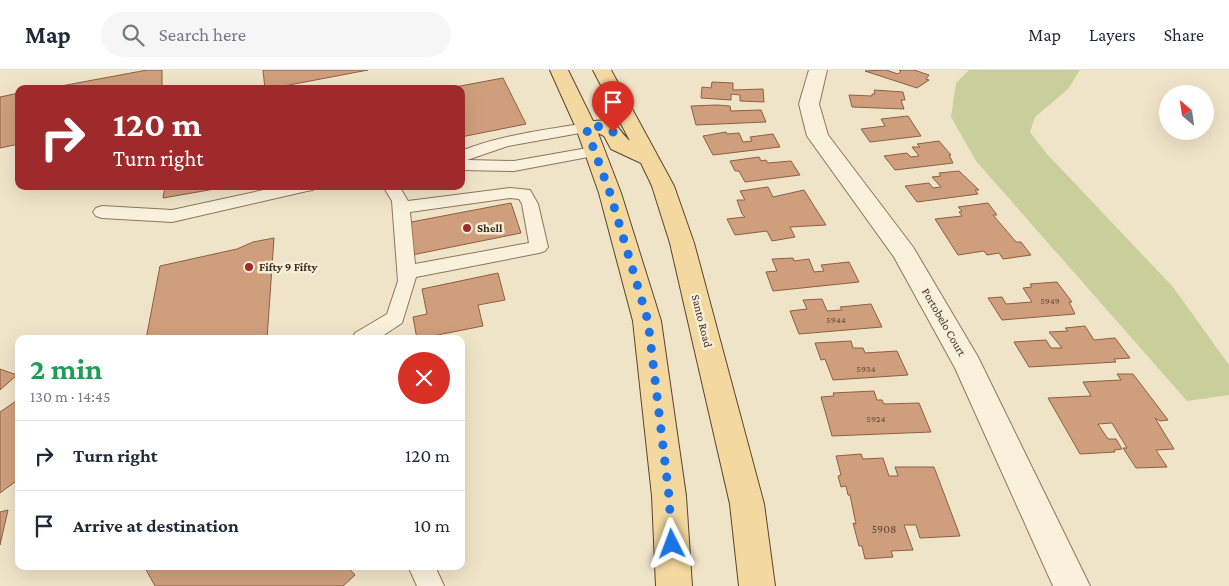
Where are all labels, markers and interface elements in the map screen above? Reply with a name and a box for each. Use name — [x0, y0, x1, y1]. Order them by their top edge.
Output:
search box — [101, 12, 451, 57]
text: Map — [25, 21, 71, 48]
icon: search — [119, 21, 147, 49]
text: Search here — [159, 24, 246, 45]
text: Map — [1028, 25, 1061, 45]
text: Layers — [1089, 25, 1136, 45]
text: Share — [1164, 25, 1204, 45]
pin — [592, 81, 634, 132]
north arrow — [1159, 85, 1214, 140]
map controls — [1159, 85, 1214, 140]
icon: arrive — [599, 88, 627, 116]
icon: right — [30, 105, 95, 170]
text: 120 m — [113, 105, 202, 144]
text: Turn right — [113, 146, 204, 171]
place label: Shell — [477, 221, 503, 235]
marker: Shell — [461, 222, 473, 234]
place label: Fifty 9 Fifty — [259, 260, 317, 274]
marker: Fifty 9 Fifty — [243, 261, 255, 273]
street label: Portobelo Court — [919, 285, 970, 359]
street label: Santo Road — [689, 293, 715, 350]
house number: 5949 — [1040, 295, 1060, 306]
house number: 5944 — [826, 314, 846, 325]
text: 2 min — [30, 352, 102, 385]
button: close — [398, 352, 450, 404]
house number: 5934 — [856, 363, 876, 374]
text: 130 m · 14:45 — [30, 388, 110, 405]
house number: 5924 — [866, 413, 886, 424]
icon: right — [30, 442, 58, 470]
text: Turn right — [73, 445, 158, 466]
text: 120 m — [405, 445, 450, 466]
icon: arrive — [30, 512, 58, 540]
text: Arrive at destination — [73, 515, 239, 536]
text: 10 m — [414, 515, 450, 536]
position arrow — [645, 517, 697, 569]
house number: 5908 — [872, 522, 896, 536]

